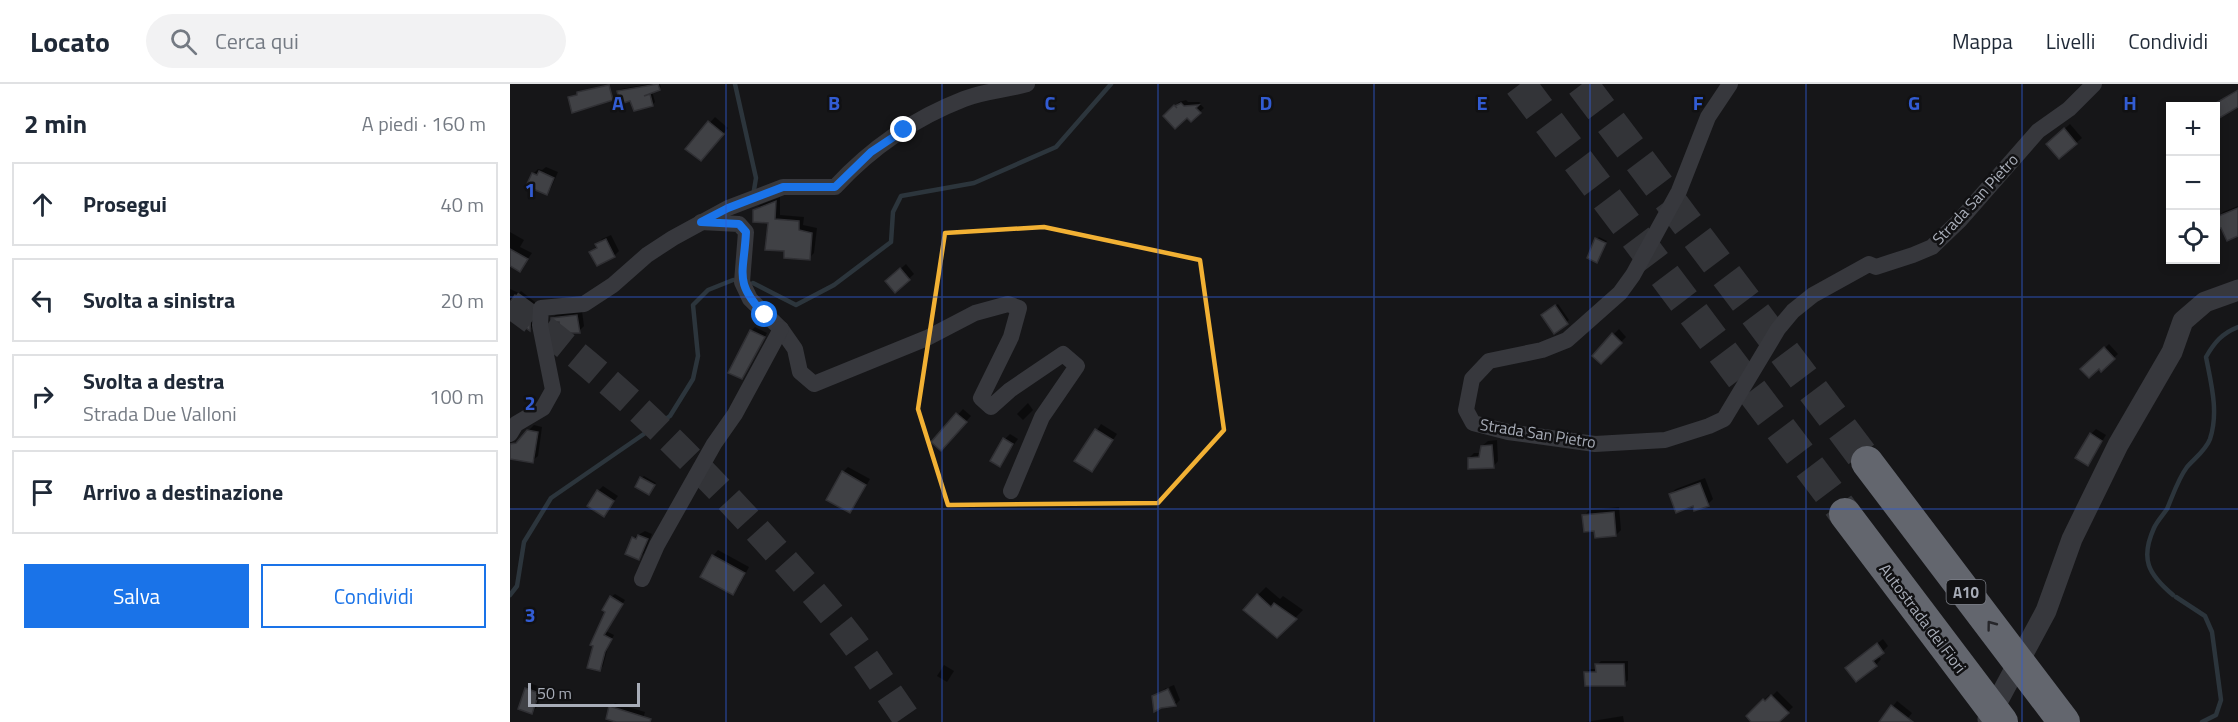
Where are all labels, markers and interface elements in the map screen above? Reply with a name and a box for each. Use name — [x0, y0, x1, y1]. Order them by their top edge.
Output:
search box — [146, 14, 566, 68]
text: Locato — [30, 20, 110, 63]
text: Cerca qui — [215, 24, 299, 58]
icon: search — [167, 25, 200, 58]
text: Mappa — [1952, 25, 2013, 57]
text: Livelli — [2046, 25, 2095, 57]
text: Condividi — [2128, 25, 2208, 57]
text: A — [612, 87, 624, 118]
text: B — [828, 87, 840, 118]
text: C — [1045, 87, 1056, 118]
text: D — [1260, 87, 1272, 118]
text: E — [1476, 87, 1488, 118]
text: F — [1693, 87, 1704, 118]
text: G — [1908, 87, 1920, 118]
text: H — [2123, 87, 2137, 118]
map controls — [2166, 102, 2220, 264]
button: + — [2166, 102, 2220, 156]
text: 2 min — [24, 104, 87, 143]
text: A piedi · 160 m — [362, 108, 486, 139]
route end — [890, 116, 916, 142]
street label: Strada San Pietro — [1926, 148, 2024, 250]
button: − — [2166, 156, 2220, 210]
text: 1 — [524, 174, 536, 205]
text: Prosegui — [83, 187, 167, 221]
icon: ahead — [26, 188, 59, 221]
text: 40 m — [440, 189, 484, 220]
button: locate — [2166, 210, 2220, 264]
text: Svolta a sinistra — [83, 283, 235, 317]
icon: left — [26, 284, 59, 317]
text: 20 m — [440, 285, 484, 316]
route start — [751, 301, 777, 327]
text: Svolta a destra — [83, 364, 225, 398]
icon: right — [26, 380, 59, 413]
text: 100 m — [429, 381, 484, 412]
text: 2 — [524, 387, 536, 418]
text: Strada Due Valloni — [83, 398, 237, 429]
street label: Strada San Pietro — [1478, 412, 1598, 454]
text: Arrivo a destinazione — [83, 475, 283, 509]
icon: arrive — [26, 476, 59, 509]
street label: Autostrada dei Fiori — [1874, 558, 1972, 678]
button: Salva — [24, 564, 249, 628]
button: Condividi — [261, 564, 486, 628]
road number: A10 — [1946, 580, 1986, 604]
text: 3 — [524, 599, 536, 630]
one-way arrow — [1987, 621, 1998, 632]
scale bar — [528, 680, 640, 708]
text: 50 m — [537, 681, 572, 705]

